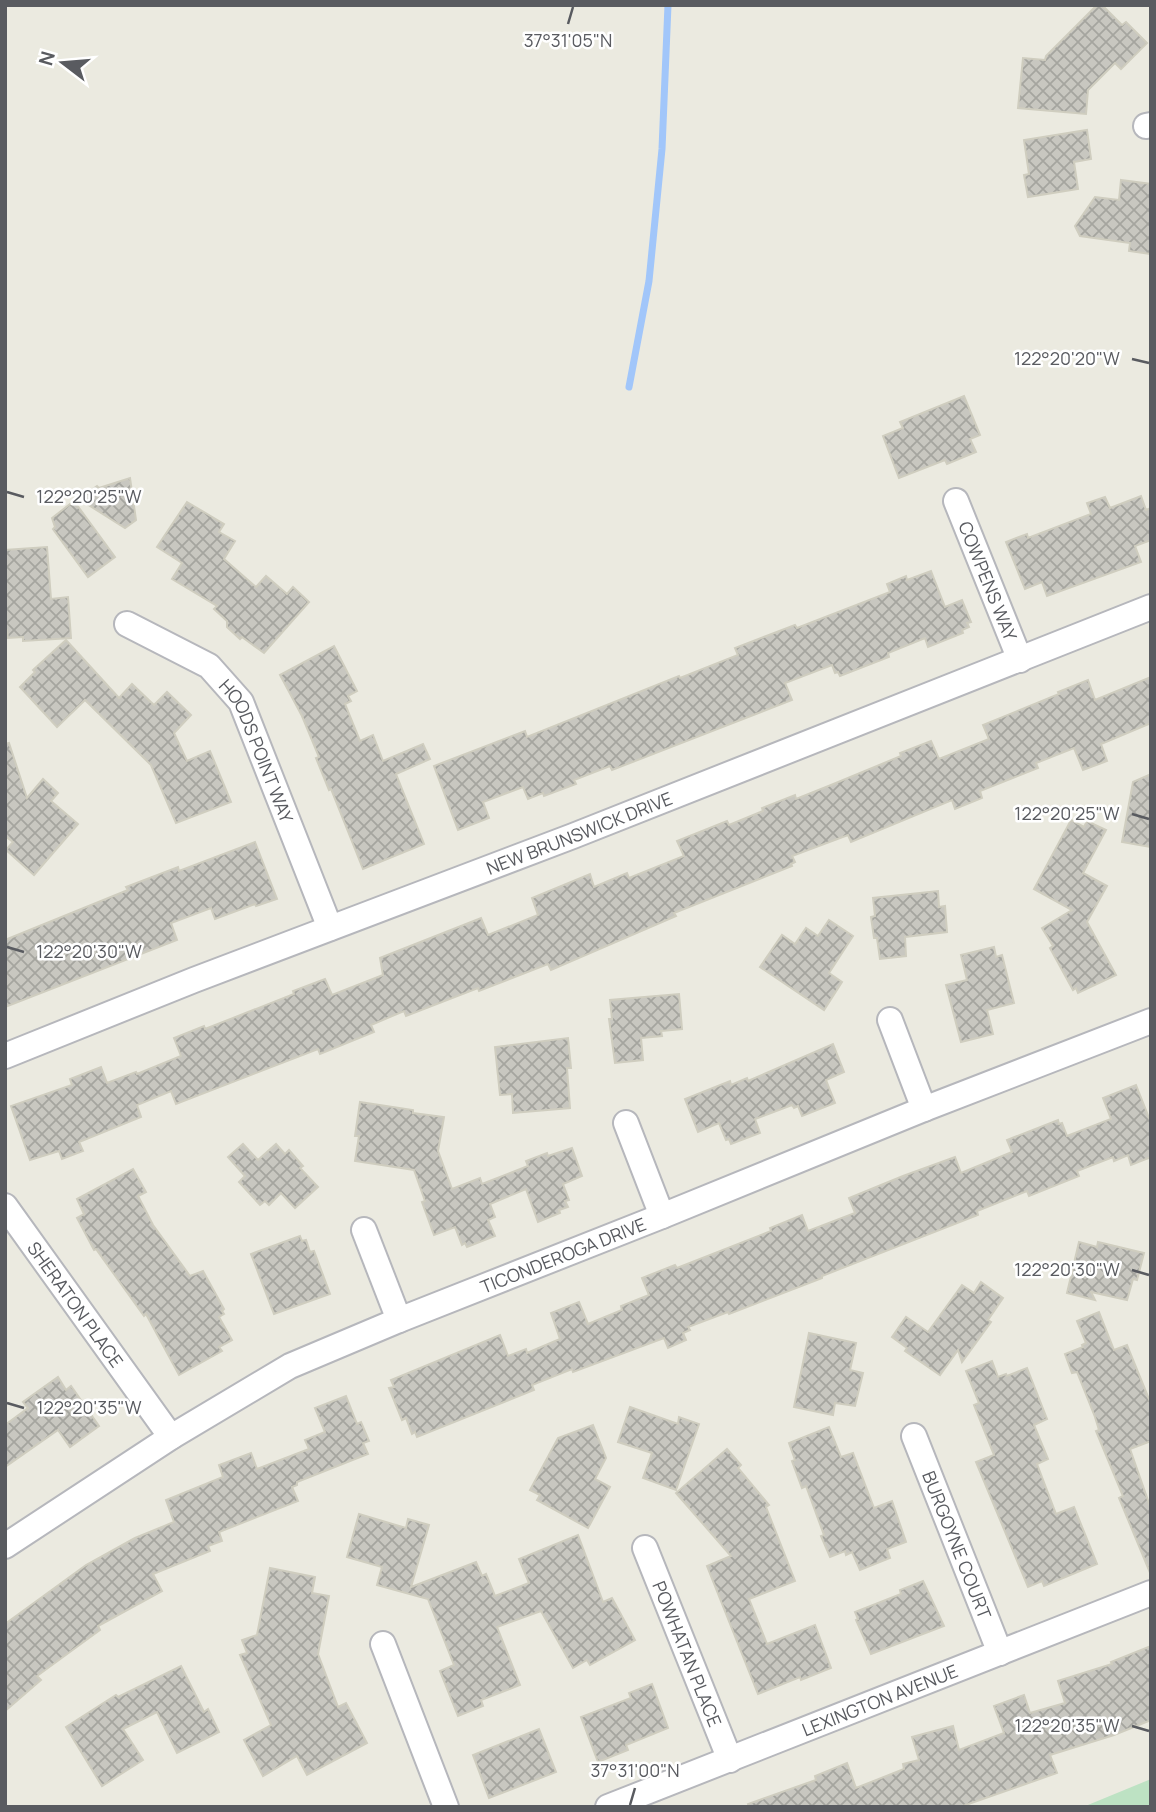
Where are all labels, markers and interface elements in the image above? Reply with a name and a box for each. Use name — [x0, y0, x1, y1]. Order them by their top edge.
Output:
north arrow — [28, 28, 98, 98]
text: 37°31'05"N — [524, 28, 612, 52]
text: N — [32, 48, 61, 68]
text: 122°20'20"W — [1014, 346, 1120, 370]
text: 122°20'25"W — [36, 484, 142, 508]
street label: COWPENS WAY — [953, 518, 1023, 645]
street label: HOODS POINT WAY — [214, 674, 300, 827]
street label: NEW BRUNSWICK DRIVE — [483, 786, 676, 880]
text: 122°20'25"W — [1014, 801, 1120, 825]
text: 122°20'30"W — [36, 939, 142, 963]
street label: TICONDEROGA DRIVE — [477, 1212, 649, 1299]
street label: SHERATON PLACE — [22, 1237, 129, 1372]
text: 122°20'30"W — [1014, 1257, 1120, 1281]
text: 122°20'35"W — [37, 1395, 142, 1419]
street label: BURGOYNE COURT — [917, 1467, 997, 1622]
street label: POWHATAN PLACE — [647, 1577, 727, 1730]
street label: LEXINGTON AVENUE — [798, 1658, 961, 1741]
text: 122°20'35"W — [1015, 1713, 1120, 1737]
text: 37°31'00"N — [590, 1758, 680, 1782]

